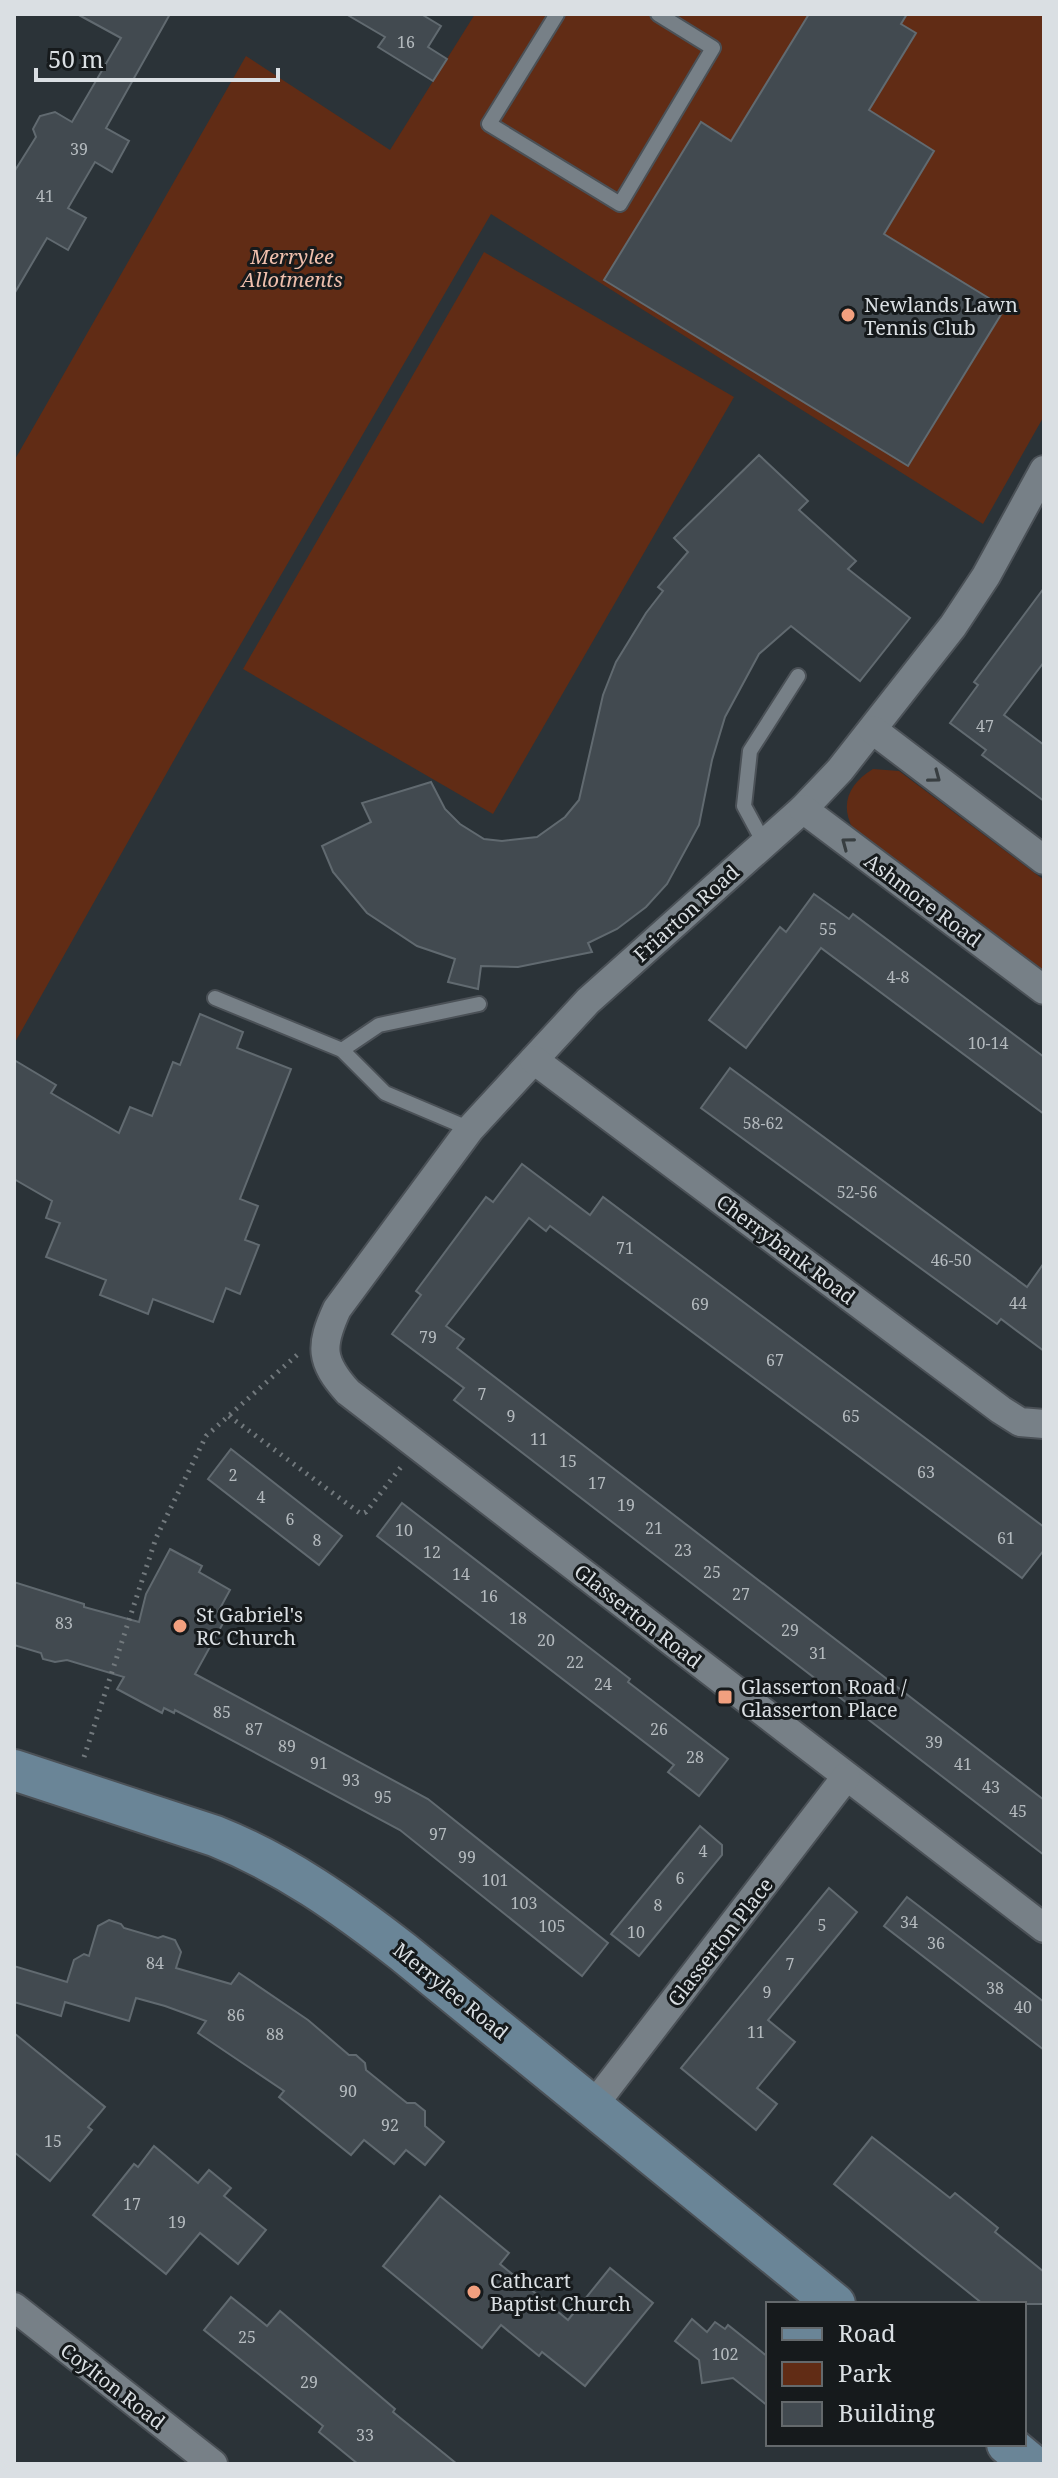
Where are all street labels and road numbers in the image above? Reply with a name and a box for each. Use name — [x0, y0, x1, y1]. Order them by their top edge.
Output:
street label: Ashmore Road — [859, 847, 987, 953]
street label: Friarton Road — [627, 858, 745, 968]
street label: Cherrybank Road — [711, 1188, 861, 1310]
street label: Glasserton Road — [569, 1558, 707, 1674]
street label: Glasserton Place — [661, 1872, 779, 2012]
street label: Merrylee Road — [388, 1936, 514, 2046]
street label: Coylton Road — [55, 2337, 171, 2435]

